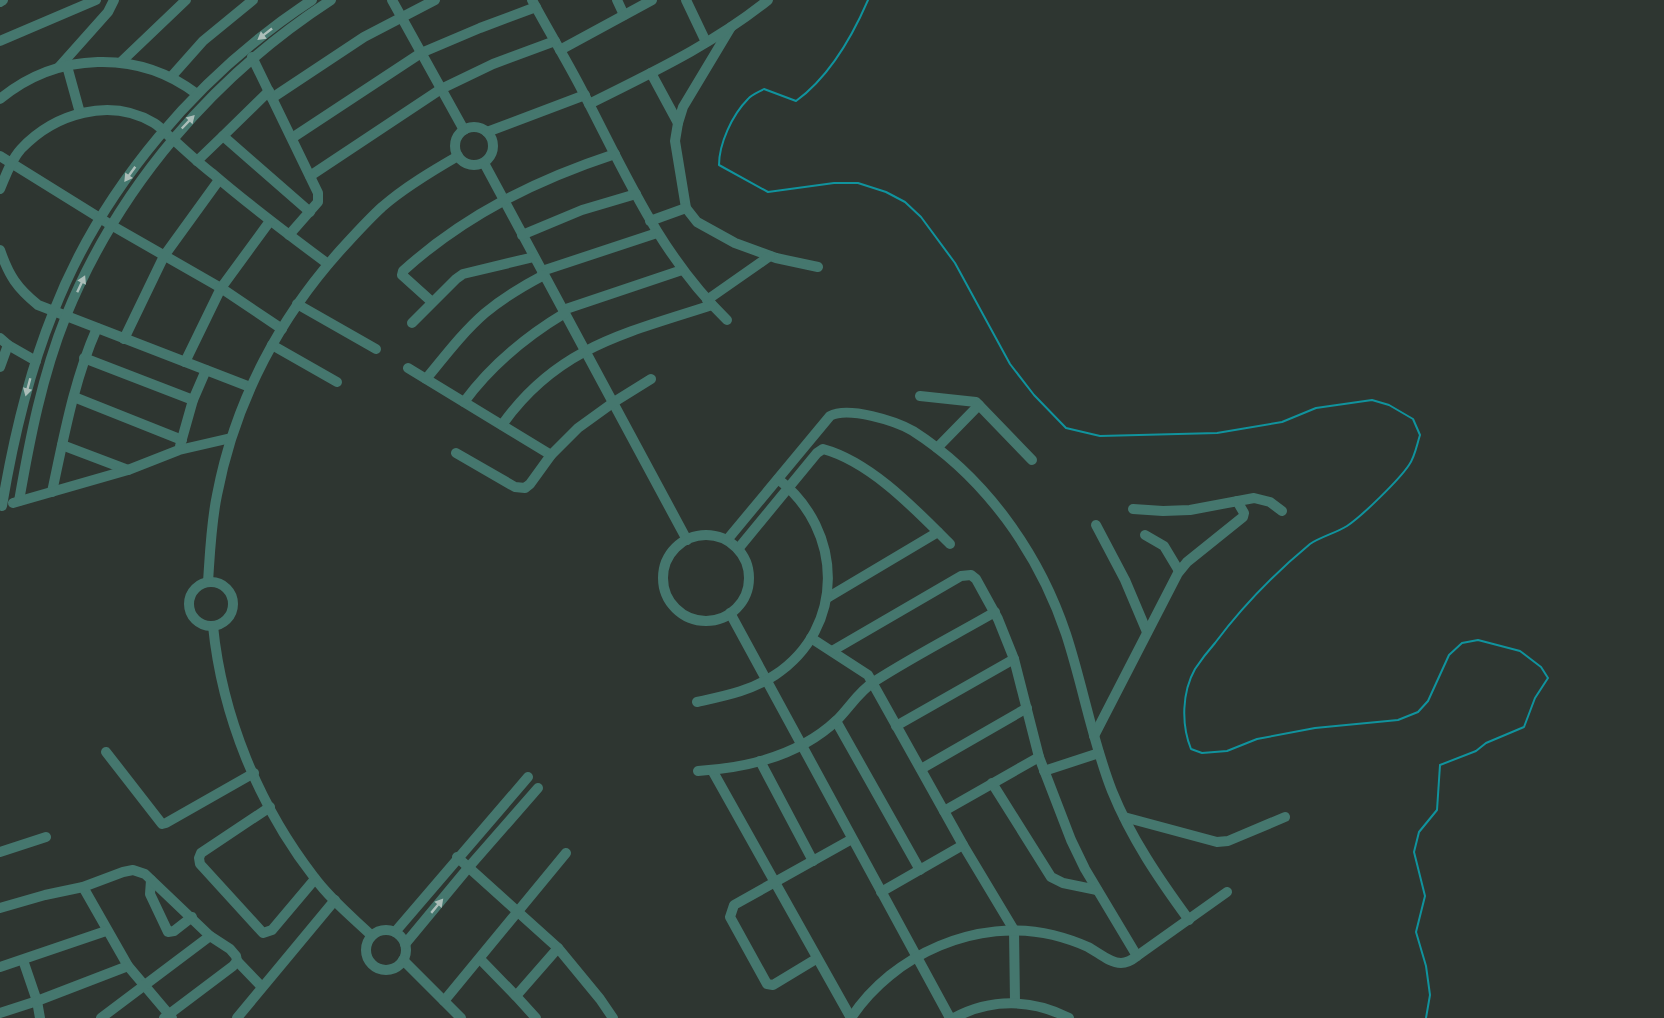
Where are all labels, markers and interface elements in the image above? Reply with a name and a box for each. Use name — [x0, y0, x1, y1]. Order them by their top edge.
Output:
one-way arrow — [257, 28, 272, 40]
one-way arrow — [180, 116, 194, 130]
one-way arrow — [124, 166, 136, 182]
one-way arrow — [77, 276, 86, 293]
one-way arrow — [23, 378, 33, 396]
one-way arrow — [430, 899, 443, 914]

